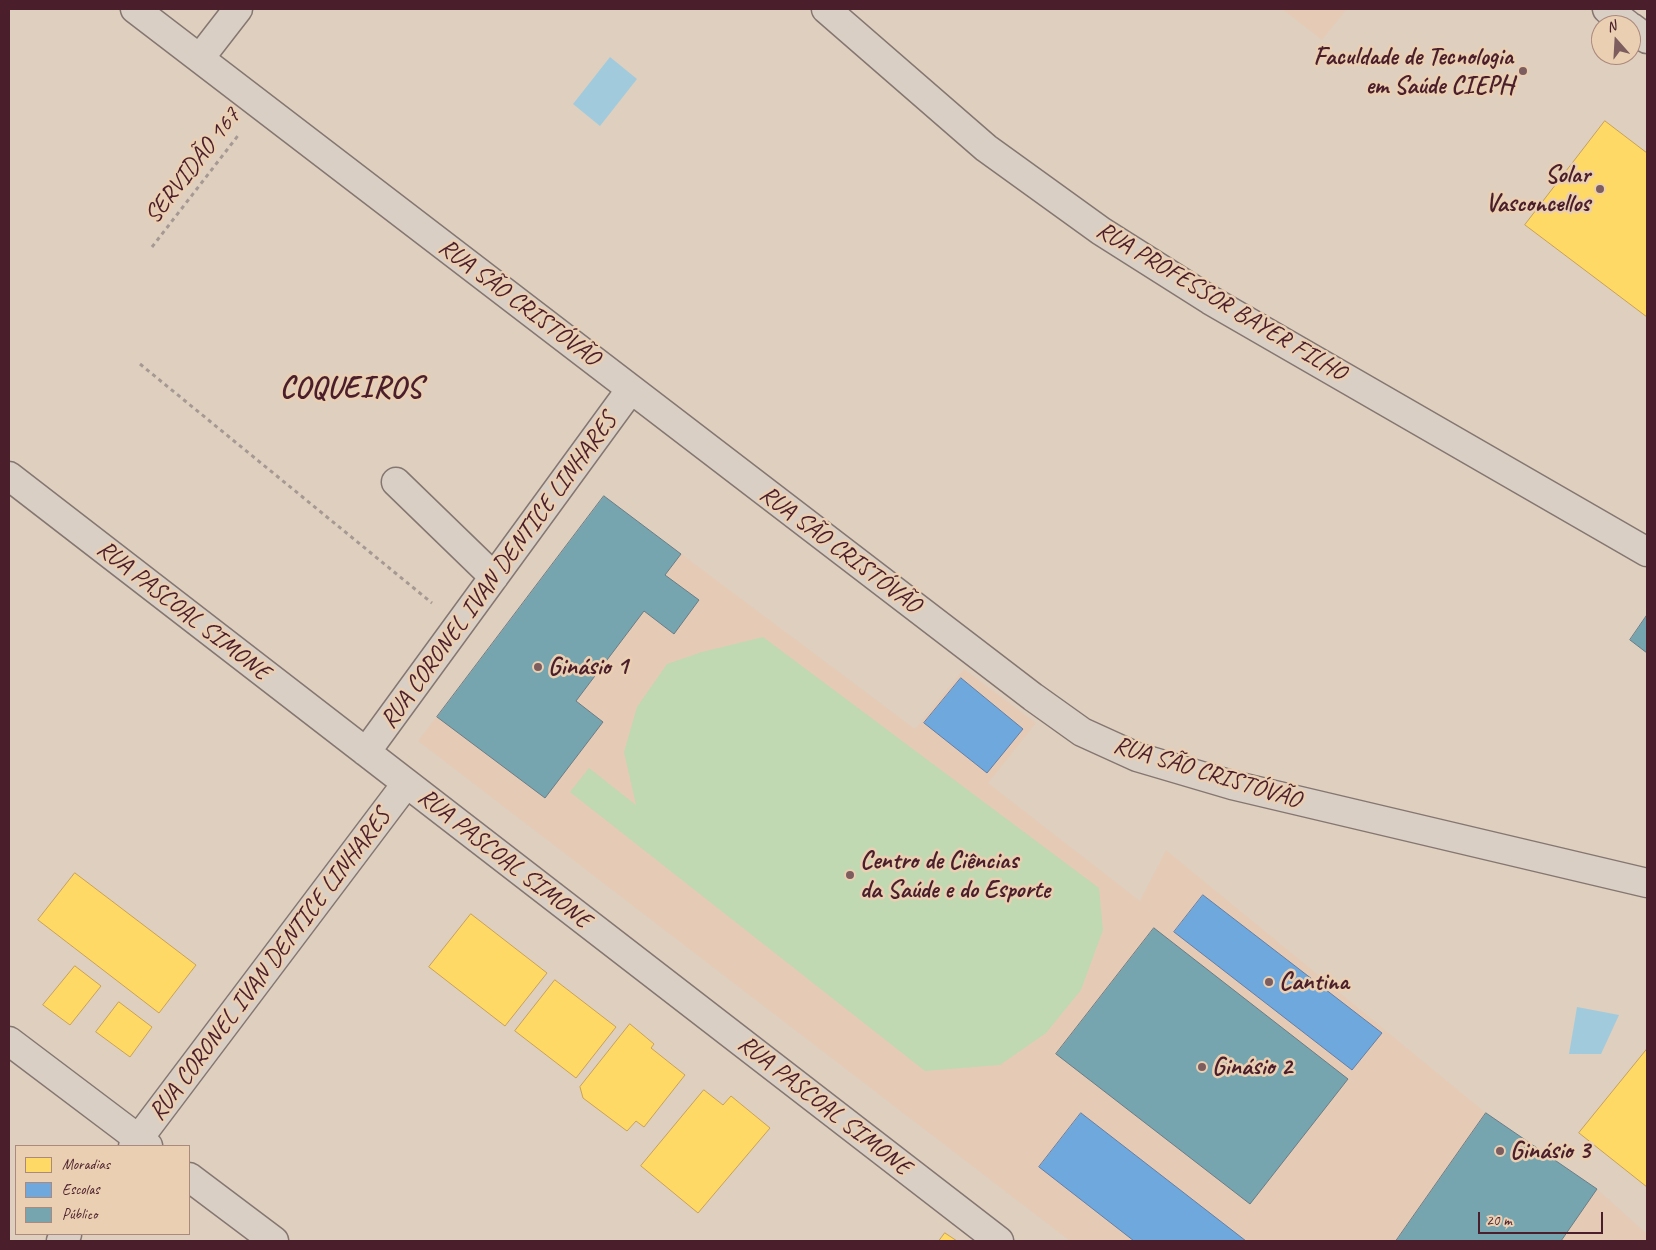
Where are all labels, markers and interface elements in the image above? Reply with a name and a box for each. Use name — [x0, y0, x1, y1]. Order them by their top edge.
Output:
north arrow — [1591, 15, 1641, 65]
text: N — [1604, 17, 1618, 36]
place label: Faculdade de Tecnologia em Saúde CIEPH — [1314, 42, 1513, 101]
marker: Faculdade de Tecnologia em Saúde CIEPH — [1517, 65, 1529, 77]
street label: SERVIDÃO 167 — [138, 102, 248, 230]
place label: Solar Vasconcellos — [1485, 160, 1590, 219]
marker: Solar Vasconcellos — [1594, 183, 1606, 195]
street label: RUA PROFESSOR BAYER FILHO — [1091, 216, 1351, 388]
street label: RUA SÃO CRISTÓVÃO — [433, 233, 605, 373]
district label: COQUEIROS — [280, 371, 422, 407]
street label: RUA CORONEL IVAN DENTICE LINHARES — [374, 407, 624, 735]
street label: RUA SÃO CRISTÓVÃO — [754, 480, 926, 620]
street label: RUA PASCOAL SIMONE — [91, 534, 275, 688]
place label: Ginásio 1 — [548, 652, 628, 682]
marker: Ginásio 1 — [532, 661, 544, 673]
street label: RUA SÃO CRISTÓVÃO — [1110, 730, 1304, 816]
street label: RUA PASCOAL SIMONE — [412, 782, 596, 936]
street label: RUA CORONEL IVAN DENTICE LINHARES — [143, 803, 397, 1127]
place label: Centro de Ciências da Saúde e do Esporte — [860, 846, 1050, 905]
marker: Centro de Ciências da Saúde e do Esporte — [844, 869, 856, 881]
place label: Cantina — [1279, 967, 1349, 997]
marker: Cantina — [1263, 976, 1275, 988]
street label: RUA PASCOAL SIMONE — [732, 1029, 916, 1183]
place label: Ginásio 2 — [1212, 1052, 1292, 1082]
marker: Ginásio 2 — [1196, 1061, 1208, 1073]
place label: Ginásio 3 — [1510, 1136, 1590, 1166]
legend — [15, 1145, 190, 1235]
marker: Ginásio 3 — [1494, 1145, 1506, 1157]
text: Moradias — [62, 1155, 110, 1174]
text: Escolas — [62, 1180, 99, 1199]
scale bar — [1481, 1202, 1606, 1234]
text: Público — [62, 1205, 97, 1224]
text: 20 m — [1486, 1211, 1512, 1230]

